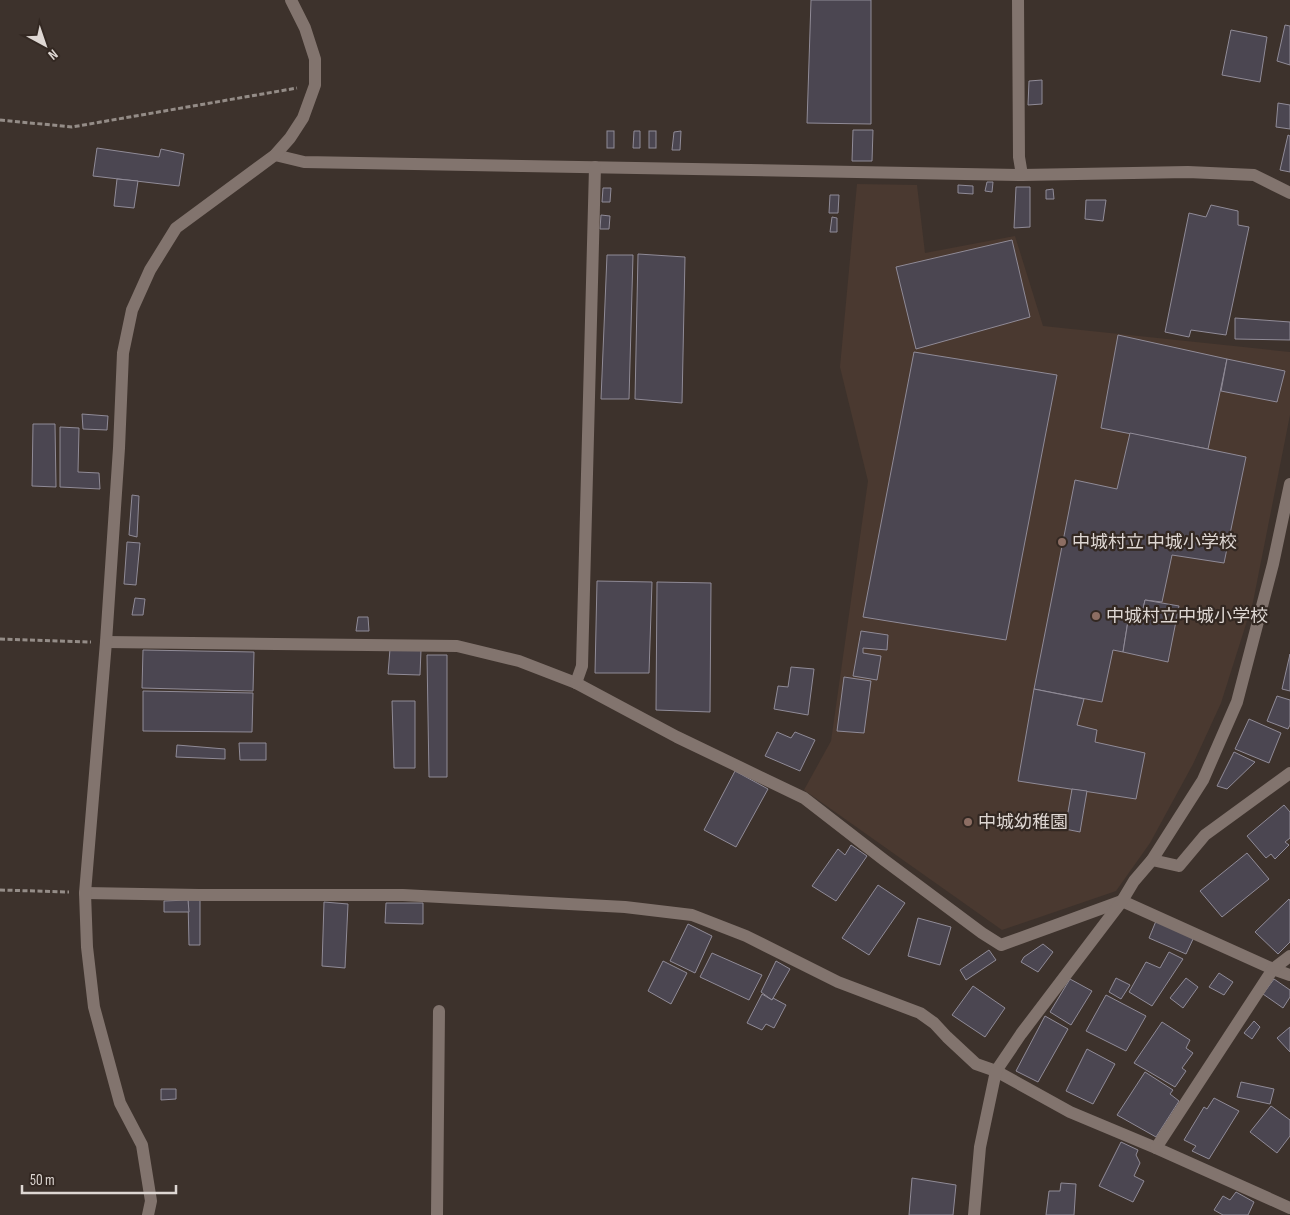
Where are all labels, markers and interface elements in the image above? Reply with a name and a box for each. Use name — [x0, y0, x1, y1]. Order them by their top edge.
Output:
north arrow — [20, 20, 70, 70]
text: N — [45, 46, 61, 63]
place label: 中城村立 中城小学校 — [1072, 532, 1237, 553]
marker: 中城村立 中城小学校 — [1056, 536, 1068, 548]
place label: 中城村立中城小学校 — [1106, 606, 1268, 627]
marker: 中城村立中城小学校 — [1090, 610, 1102, 622]
place label: 中城幼稚園 — [978, 812, 1068, 833]
marker: 中城幼稚園 — [962, 816, 974, 828]
scale bar — [22, 1162, 176, 1194]
text: 50 m — [30, 1171, 55, 1190]

